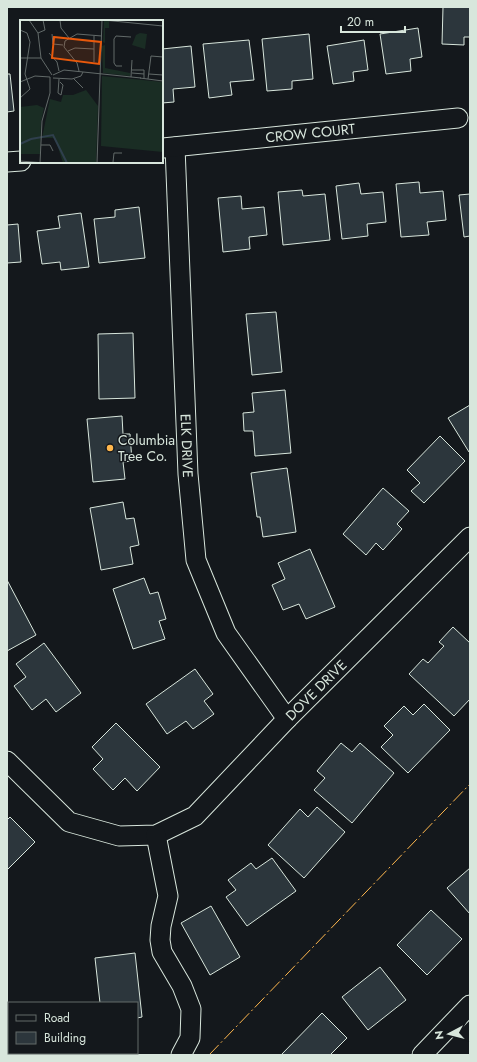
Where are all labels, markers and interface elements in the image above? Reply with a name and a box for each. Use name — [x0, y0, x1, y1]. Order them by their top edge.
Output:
scale bar — [341, 8, 405, 34]
text: 20 m — [347, 13, 374, 31]
inset map — [20, 20, 163, 163]
street label: CROW COURT — [264, 118, 356, 148]
street label: ELK DRIVE — [176, 413, 198, 478]
place label: Columbia Tree Co. — [118, 430, 175, 466]
marker: Columbia Tree Co. — [105, 443, 115, 453]
street label: DOVE DRIVE — [281, 655, 351, 725]
legend — [8, 1002, 138, 1054]
text: Road — [44, 1009, 70, 1027]
north arrow — [429, 1014, 469, 1054]
text: Building — [44, 1029, 86, 1047]
text: N — [431, 1030, 448, 1041]

